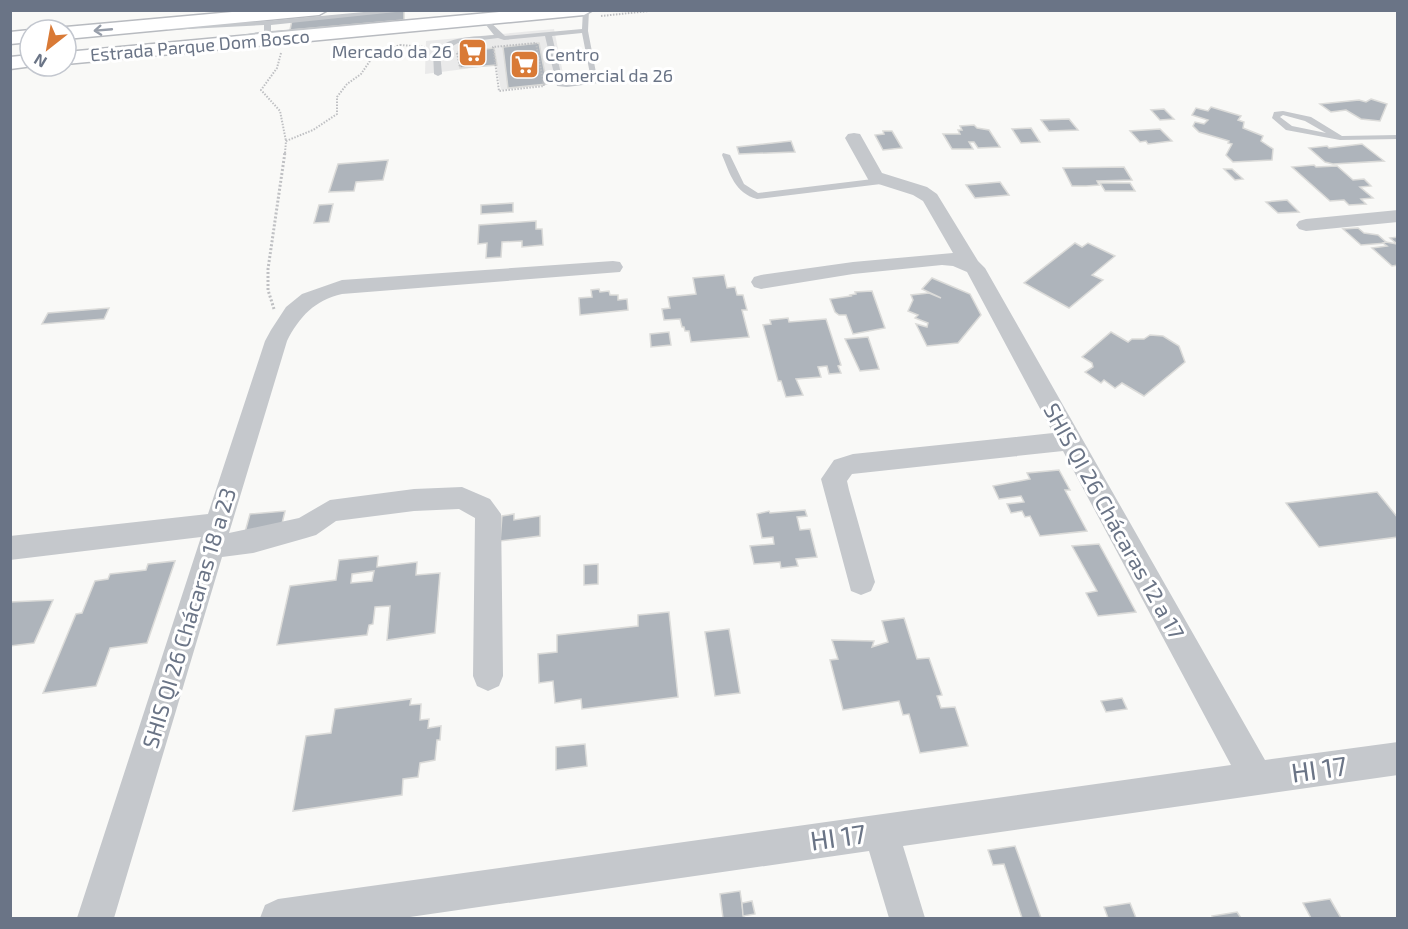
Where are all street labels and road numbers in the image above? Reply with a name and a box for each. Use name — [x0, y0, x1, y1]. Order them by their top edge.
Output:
street label: Estrada Parque Dom Bosco — [89, 24, 311, 66]
street label: SHIS QI 26 Chácaras 12 a 17 — [1038, 398, 1191, 643]
street label: SHIS QI 26 Chácaras 18 a 23 — [136, 484, 241, 751]
street label: HI 17 — [1289, 748, 1349, 788]
street label: HI 17 — [808, 816, 868, 856]

